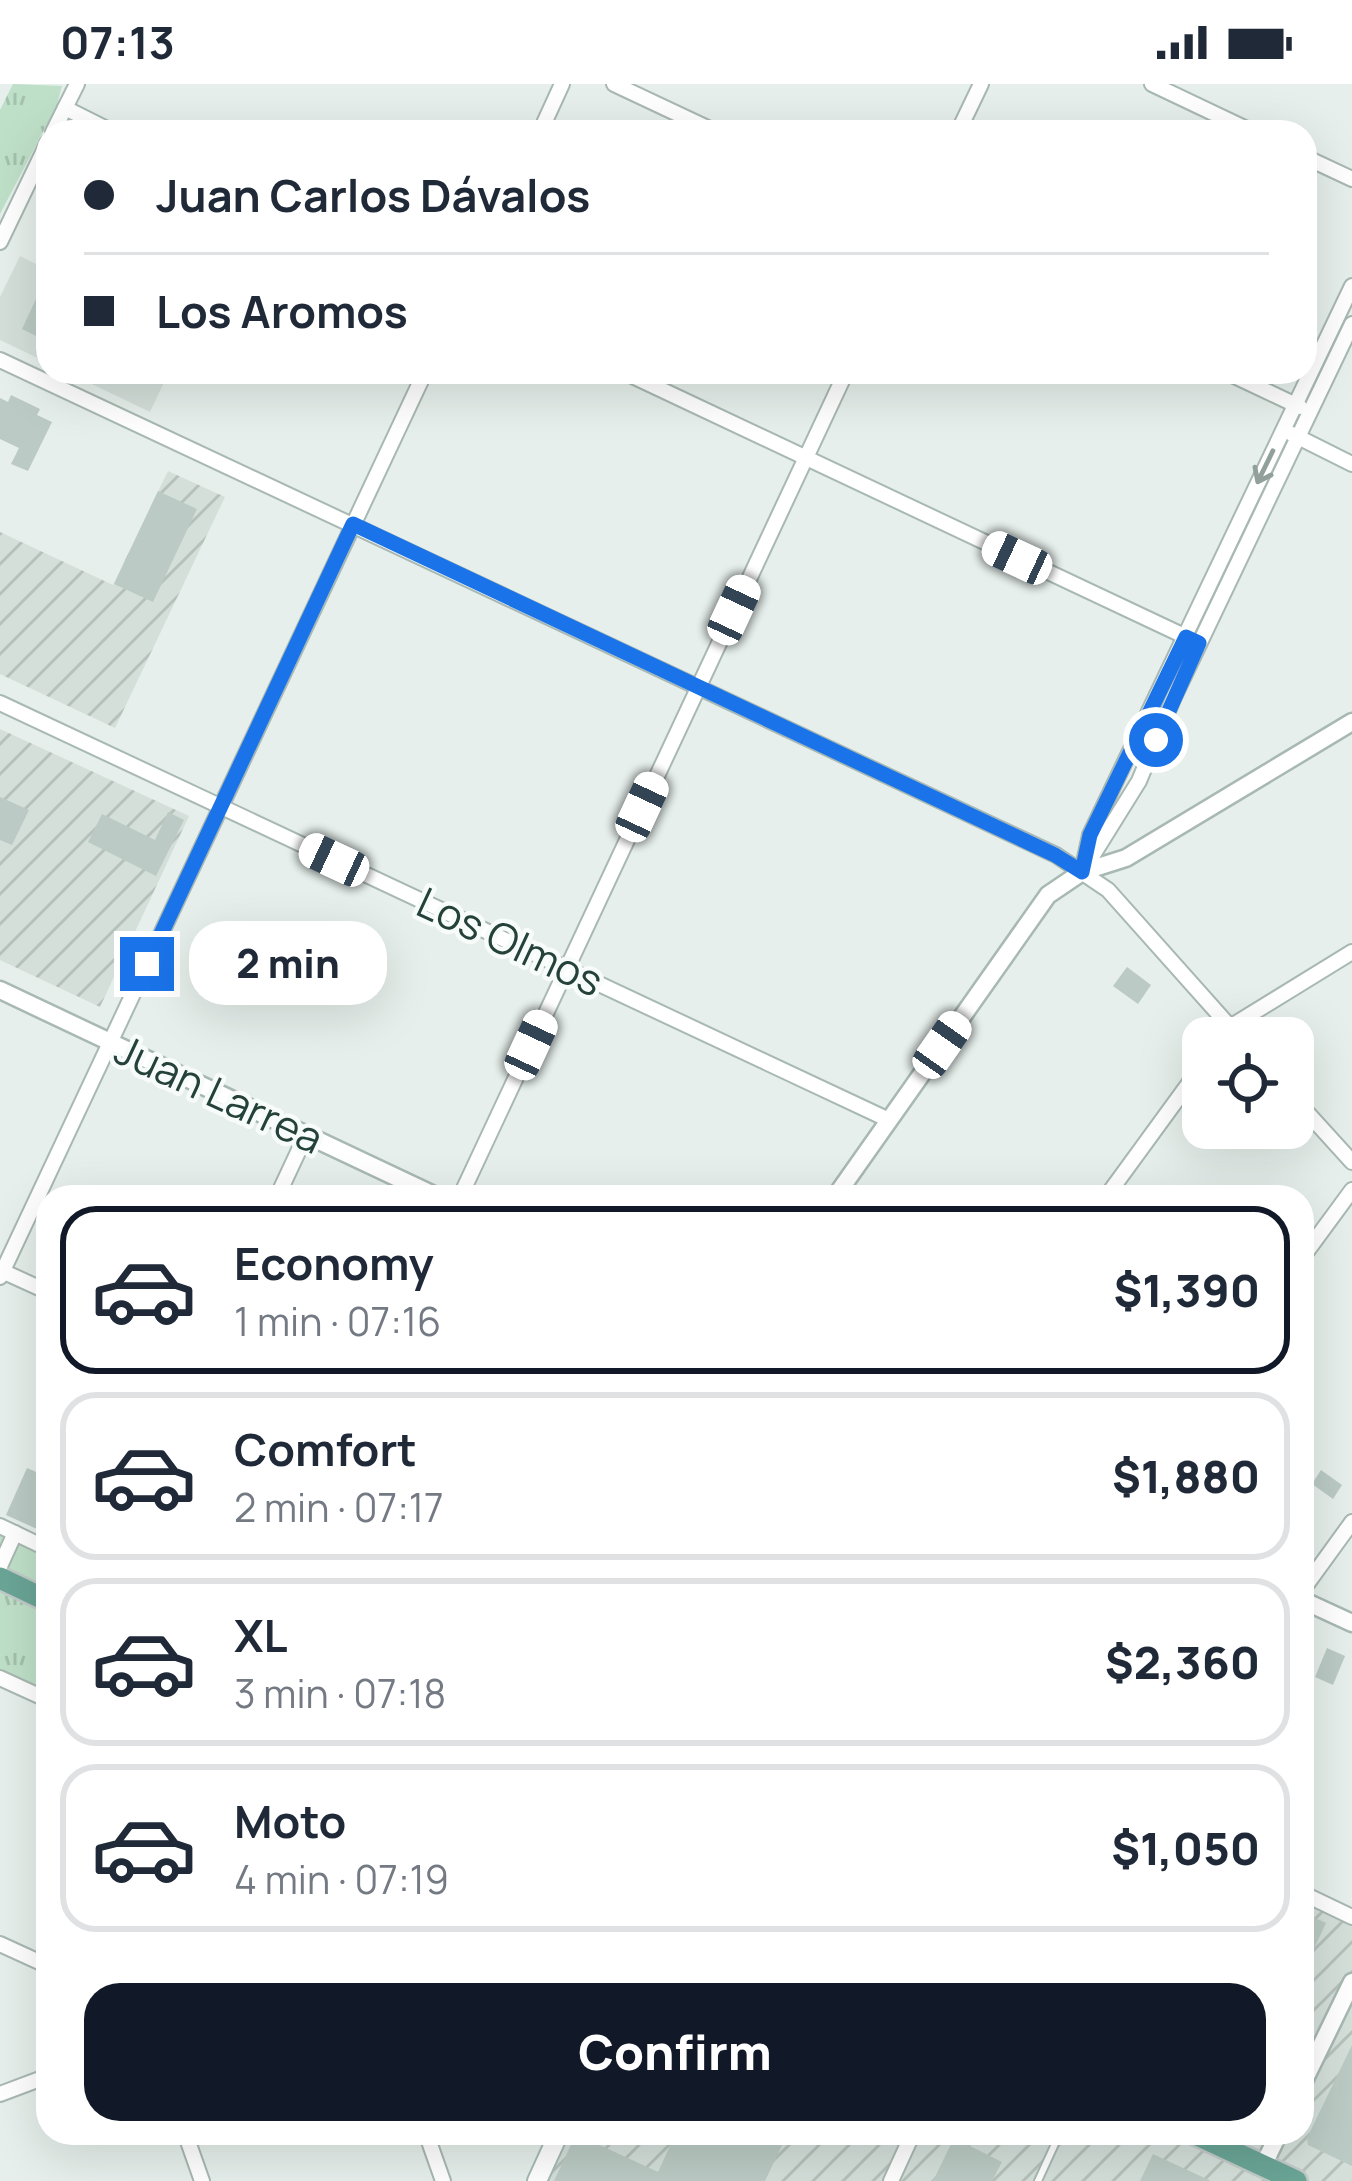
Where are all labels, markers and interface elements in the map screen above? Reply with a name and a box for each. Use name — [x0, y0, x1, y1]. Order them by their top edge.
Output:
text: 07:13 — [60, 11, 175, 73]
text: Juan Carlos Dávalos — [156, 164, 590, 226]
text: Los Aromos — [156, 280, 408, 342]
one-way arrow — [1253, 448, 1275, 484]
car — [977, 526, 1057, 590]
car — [702, 570, 766, 650]
route start — [1129, 713, 1183, 767]
car — [610, 767, 674, 847]
car — [294, 828, 374, 892]
street label: Los Olmos — [408, 873, 613, 1009]
callout: 2 min — [189, 922, 387, 1006]
text: 2 min — [236, 936, 340, 990]
route end — [120, 937, 174, 991]
car — [499, 1005, 563, 1085]
car — [907, 1005, 977, 1085]
map controls — [1182, 1017, 1314, 1149]
button: locate — [1182, 1017, 1314, 1149]
street label: Juan Larrea — [106, 1020, 333, 1167]
text: Economy — [234, 1232, 434, 1294]
icon: car — [90, 1236, 198, 1344]
text: $1,390 — [1113, 1259, 1260, 1321]
text: 1 min · 07:16 — [234, 1294, 441, 1348]
text: Comfort — [234, 1418, 417, 1480]
icon: car — [90, 1422, 198, 1530]
text: $1,880 — [1112, 1445, 1260, 1507]
text: 2 min · 07:17 — [234, 1480, 444, 1534]
text: XL — [234, 1604, 288, 1666]
icon: car — [90, 1608, 198, 1716]
text: $2,360 — [1105, 1631, 1260, 1693]
text: 3 min · 07:18 — [234, 1666, 446, 1720]
text: Moto — [234, 1790, 346, 1852]
icon: car — [90, 1794, 198, 1902]
text: $1,050 — [1111, 1817, 1260, 1879]
text: 4 min · 07:19 — [234, 1852, 449, 1906]
button: Confirm — [84, 1983, 1266, 2121]

